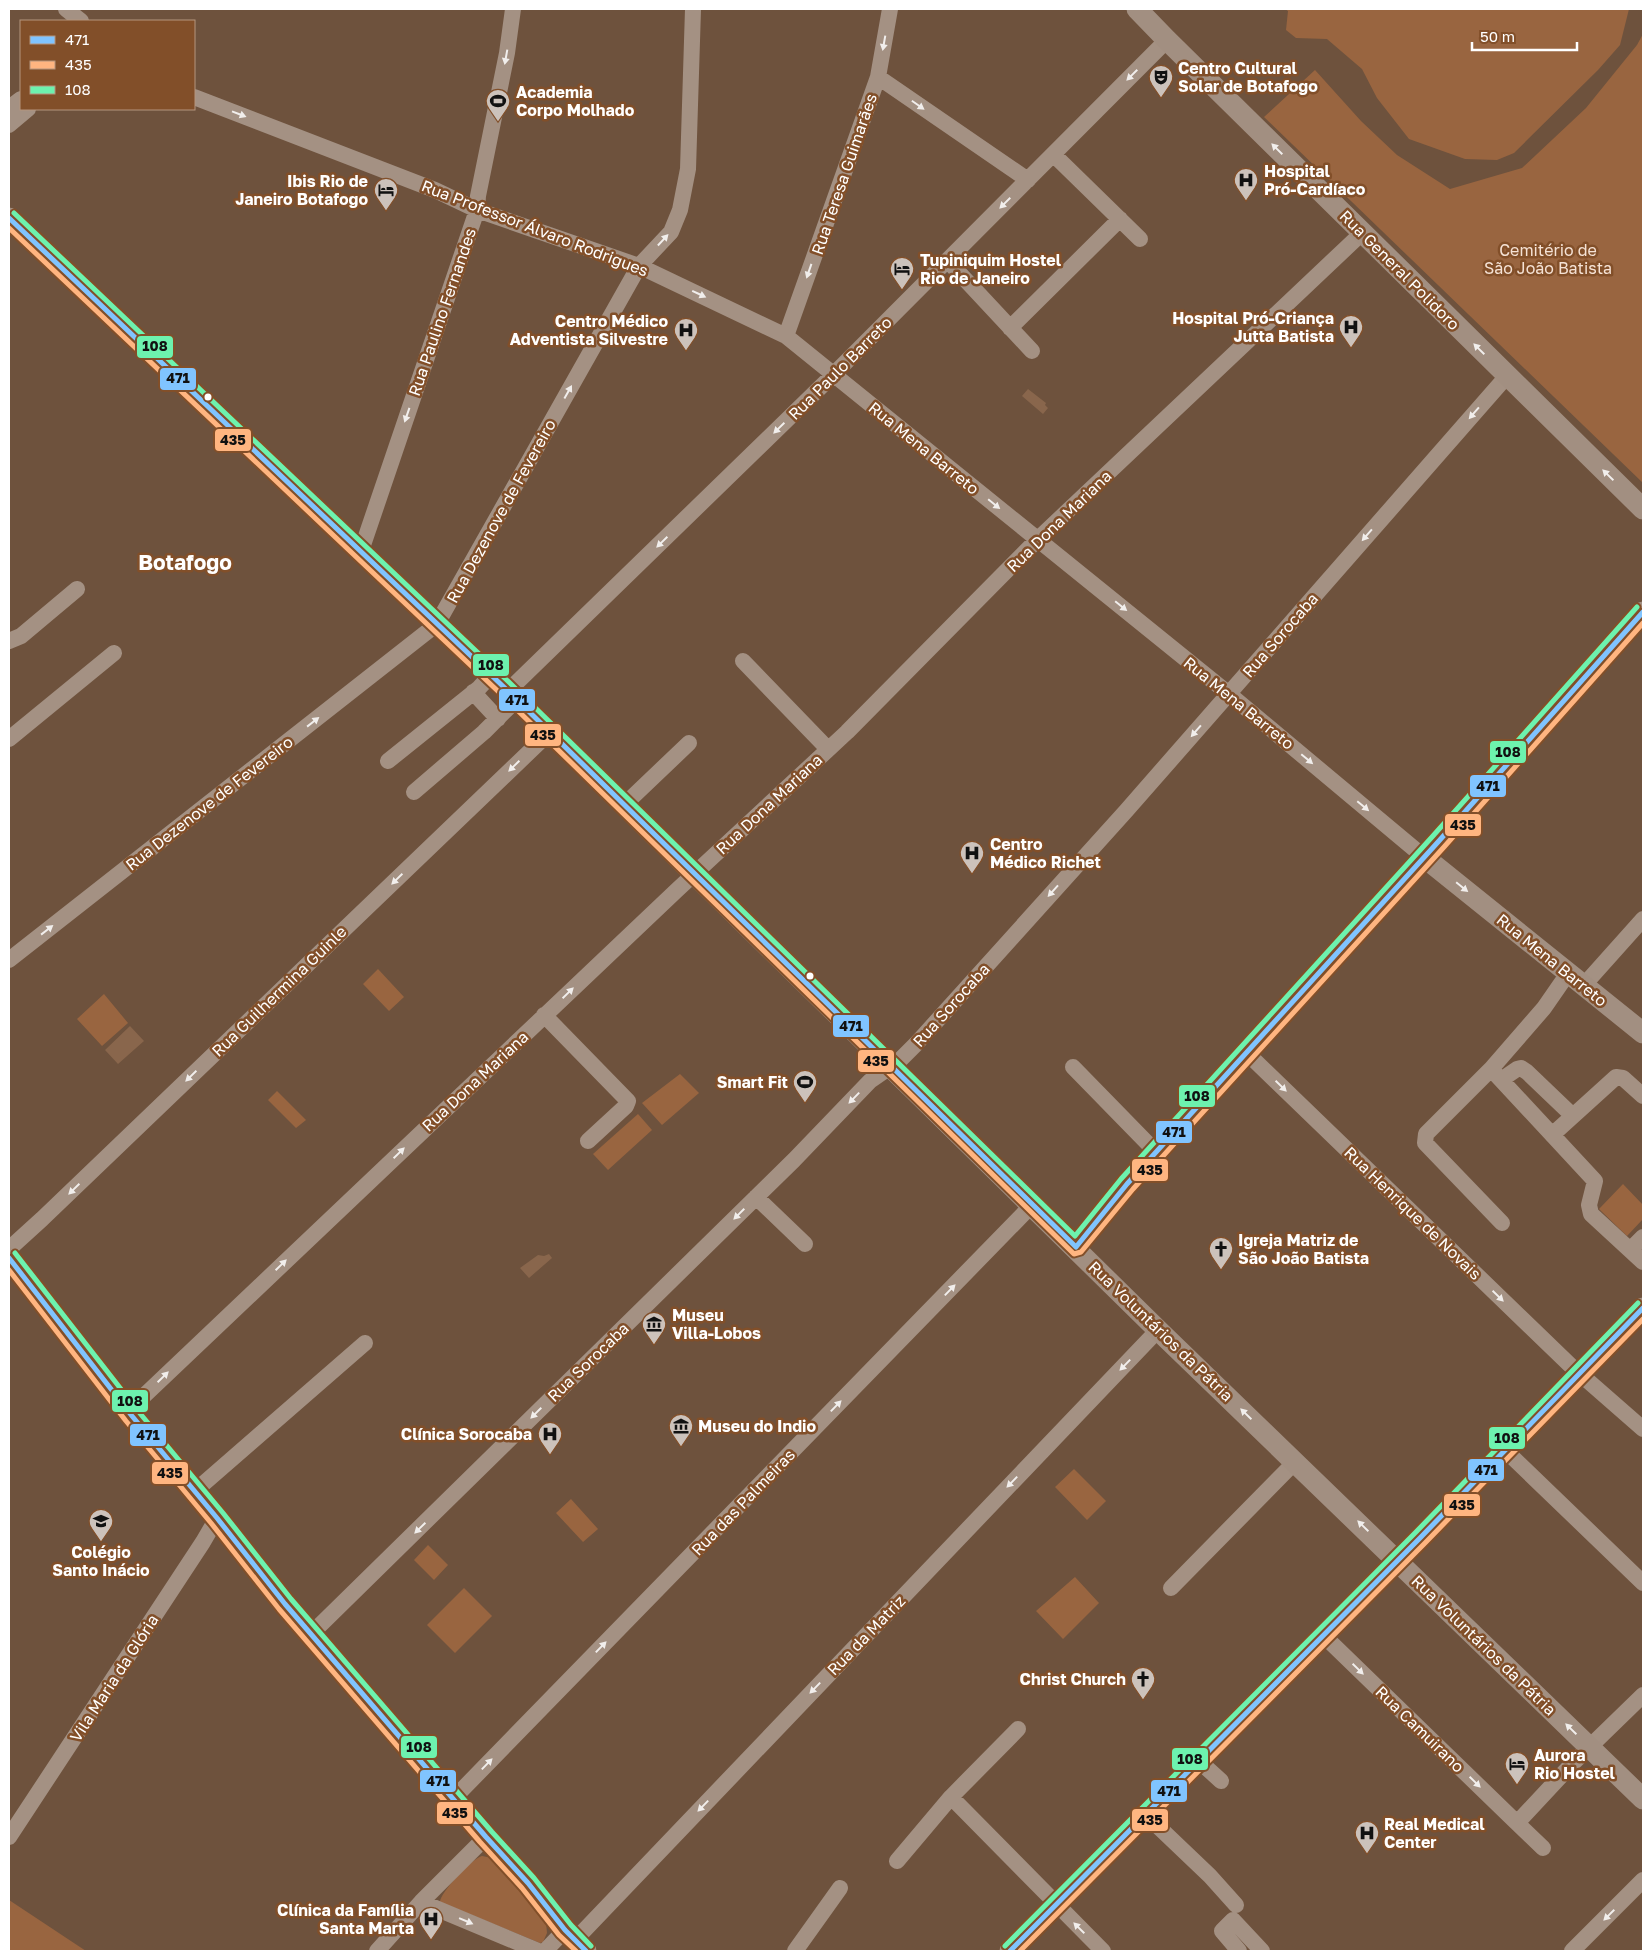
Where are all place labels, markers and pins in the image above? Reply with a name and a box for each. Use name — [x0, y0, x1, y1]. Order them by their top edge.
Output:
place label: Centro Cultural Solar de Botafogo — [1178, 58, 1318, 96]
theatre icon: Centro Cultural Solar de Botafogo — [1148, 64, 1174, 98]
place label: Academia Corpo Molhado — [516, 82, 635, 120]
sports icon: Academia Corpo Molhado — [485, 88, 511, 122]
place label: Hospital Pró-Cardíaco — [1264, 161, 1366, 199]
hospital icon: Hospital Pró-Cardíaco — [1233, 167, 1259, 201]
place label: Ibis Rio de Janeiro Botafogo — [235, 171, 368, 209]
hotel icon: Ibis Rio de Janeiro Botafogo — [373, 177, 399, 211]
place label: Tupiniquim Hostel Rio de Janeiro — [920, 250, 1062, 288]
hotel icon: Tupiniquim Hostel Rio de Janeiro — [889, 256, 915, 290]
place label: Hospital Pró-Criança Jutta Batista — [1172, 308, 1334, 346]
place label: Centro Médico Adventista Silvestre — [510, 311, 668, 349]
hospital icon: Hospital Pró-Criança Jutta Batista — [1338, 314, 1364, 348]
hospital icon: Centro Médico Adventista Silvestre — [673, 317, 699, 351]
unlabelled marker — [203, 392, 213, 402]
place label: Centro Médico Richet — [990, 834, 1101, 872]
hospital icon: Centro Médico Richet — [959, 840, 985, 874]
unlabelled marker — [805, 971, 815, 981]
sports icon: Smart Fit — [792, 1069, 818, 1103]
place label: Smart Fit — [717, 1072, 788, 1092]
place label: Igreja Matriz de São João Batista — [1238, 1230, 1369, 1268]
church icon: Igreja Matriz de São João Batista — [1208, 1236, 1234, 1270]
place label: Museu Villa-Lobos — [672, 1305, 761, 1343]
museum icon: Museu Villa-Lobos — [641, 1311, 667, 1345]
museum icon: Museu do Indio — [668, 1413, 694, 1447]
place label: Museu do Indio — [698, 1416, 816, 1436]
hospital icon: Clínica Sorocaba — [537, 1421, 563, 1455]
place label: Clínica Sorocaba — [401, 1424, 532, 1444]
school or university icon: Colégio Santo Inácio — [88, 1508, 114, 1542]
place label: Colégio Santo Inácio — [52, 1542, 150, 1580]
church icon: Christ Church — [1130, 1666, 1156, 1700]
place label: Christ Church — [1020, 1669, 1126, 1689]
place label: Aurora Rio Hostel — [1534, 1745, 1616, 1783]
hotel icon: Aurora Rio Hostel — [1504, 1751, 1530, 1785]
place label: Real Medical Center — [1384, 1814, 1485, 1852]
hospital icon: Real Medical Center — [1354, 1820, 1380, 1854]
place label: Clínica da Família Santa Marta — [277, 1900, 414, 1938]
hospital icon: Clínica da Família Santa Marta — [418, 1906, 444, 1940]

